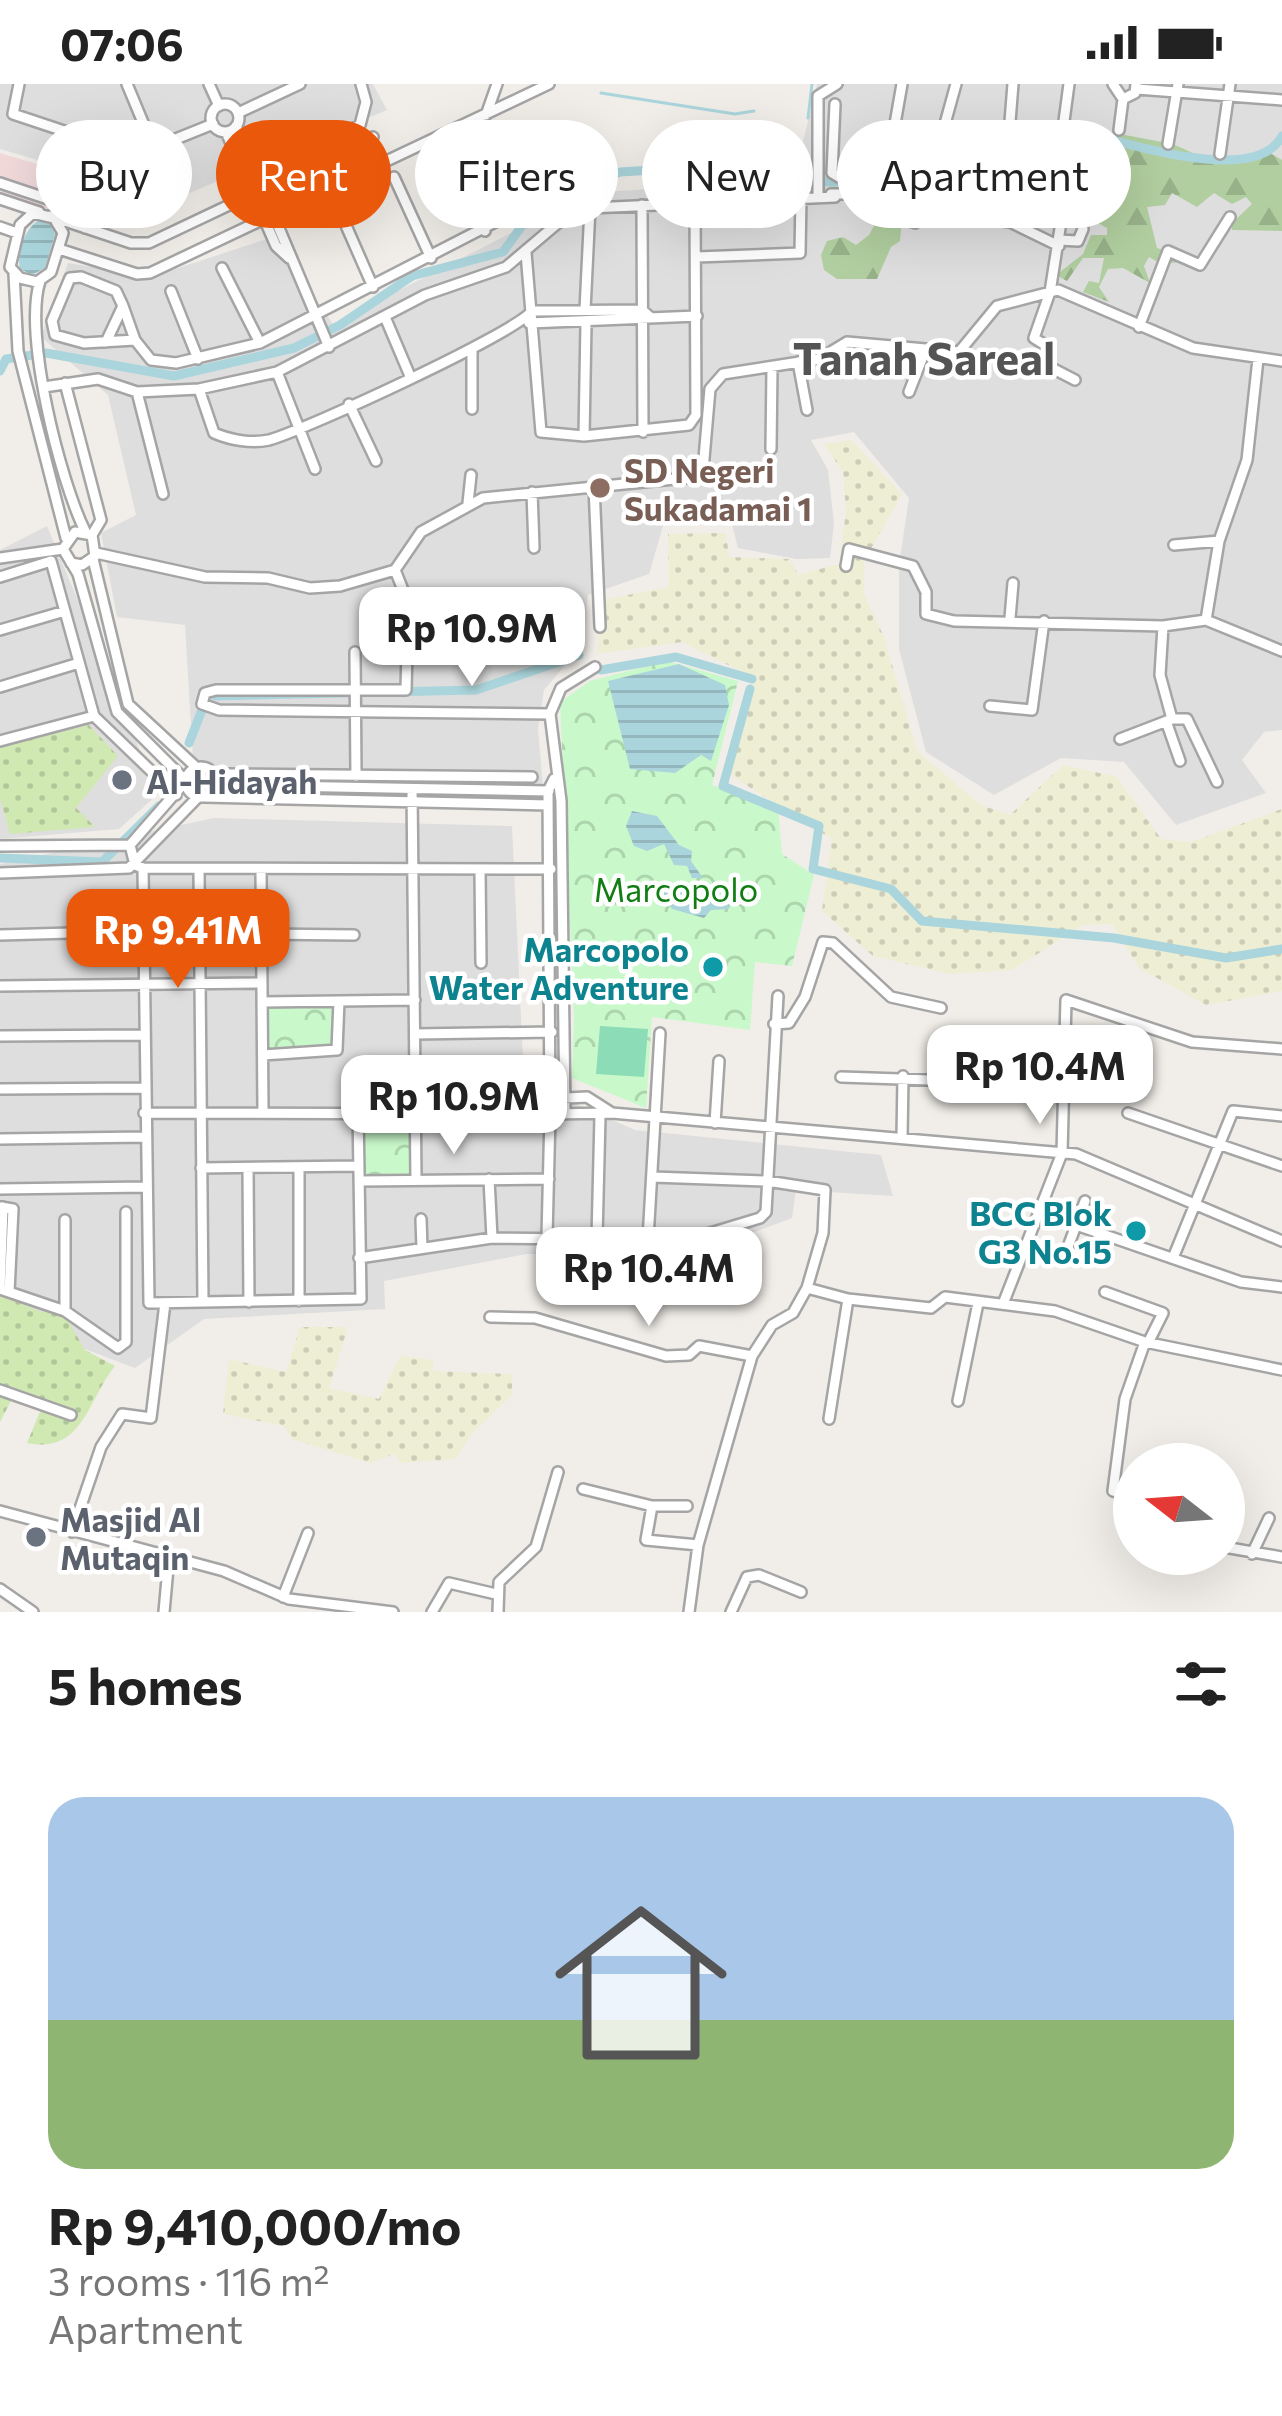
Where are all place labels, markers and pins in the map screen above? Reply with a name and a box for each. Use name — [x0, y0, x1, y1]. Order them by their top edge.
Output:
place label: SD Negeri Sukadamai 1 — [624, 449, 812, 528]
marker: SD Negeri Sukadamai 1 — [587, 475, 613, 501]
pin: Rp 10.9M — [348, 587, 596, 689]
place label: Al-Hidayah — [146, 760, 317, 801]
marker: Al-Hidayah — [109, 767, 135, 793]
pin: Rp 9.41M — [54, 889, 302, 991]
place label: Marcopolo Water Adventure — [429, 928, 689, 1007]
marker: Marcopolo Water Adventure — [700, 954, 726, 980]
pin: Rp 10.4M — [916, 1025, 1164, 1127]
pin: Rp 10.9M — [330, 1055, 578, 1157]
place label: BCC Blok G3 No.15 — [969, 1192, 1112, 1271]
marker: BCC Blok G3 No.15 — [1123, 1218, 1149, 1244]
pin: Rp 10.4M — [525, 1227, 773, 1329]
place label: Masjid Al Mutaqin — [60, 1498, 201, 1577]
marker: Masjid Al Mutaqin — [23, 1524, 49, 1550]

